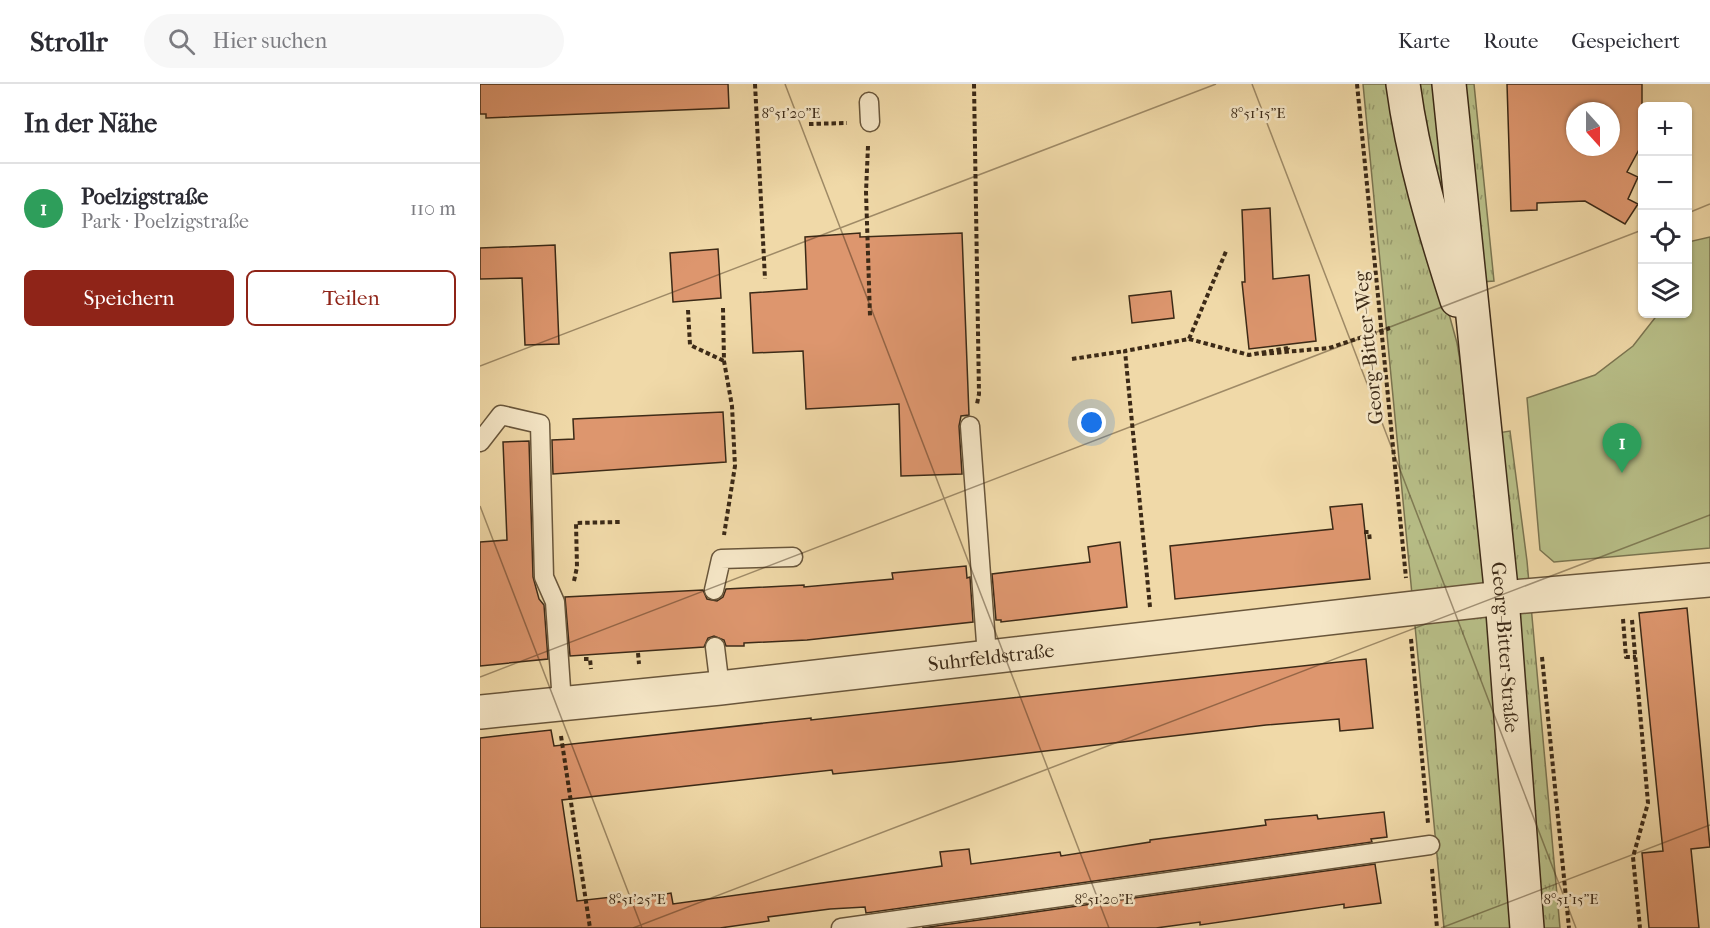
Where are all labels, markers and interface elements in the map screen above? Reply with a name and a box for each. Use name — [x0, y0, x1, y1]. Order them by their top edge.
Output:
search box — [144, 14, 564, 68]
text: Strollr — [30, 25, 108, 58]
icon: search — [165, 25, 198, 58]
text: Hier suchen — [213, 28, 327, 54]
text: Karte — [1398, 29, 1450, 53]
text: Route — [1483, 29, 1538, 53]
text: Gespeichert — [1571, 29, 1680, 53]
north arrow — [1566, 102, 1620, 156]
map controls — [1638, 102, 1692, 318]
button: + — [1638, 102, 1692, 156]
text: 8°51'20"E — [761, 104, 821, 122]
text: 8°51'15"E — [1231, 104, 1285, 122]
text: In der Nähe — [24, 108, 157, 139]
button: − — [1638, 156, 1692, 210]
text: Poelzigstraße — [81, 184, 208, 210]
text: 1 — [40, 197, 47, 220]
text: 110 m — [410, 197, 456, 220]
text: Park · Poelzigstraße — [81, 210, 249, 233]
button: locate — [1638, 210, 1692, 264]
button: layers — [1638, 264, 1692, 318]
button: Speichern — [24, 270, 234, 326]
button: Teilen — [246, 270, 456, 326]
street label: Georg-Bitter-Weg — [1349, 270, 1388, 426]
your location — [1077, 408, 1106, 437]
pin: 1 — [1602, 424, 1642, 473]
street label: Georg-Bitter-Straße — [1486, 561, 1523, 734]
street label: Suhrfeldstraße — [927, 639, 1056, 676]
text: 8°51'25"E — [608, 890, 666, 908]
text: 8°51'20"E — [1074, 890, 1134, 908]
text: 8°51'15"E — [1544, 890, 1598, 908]

